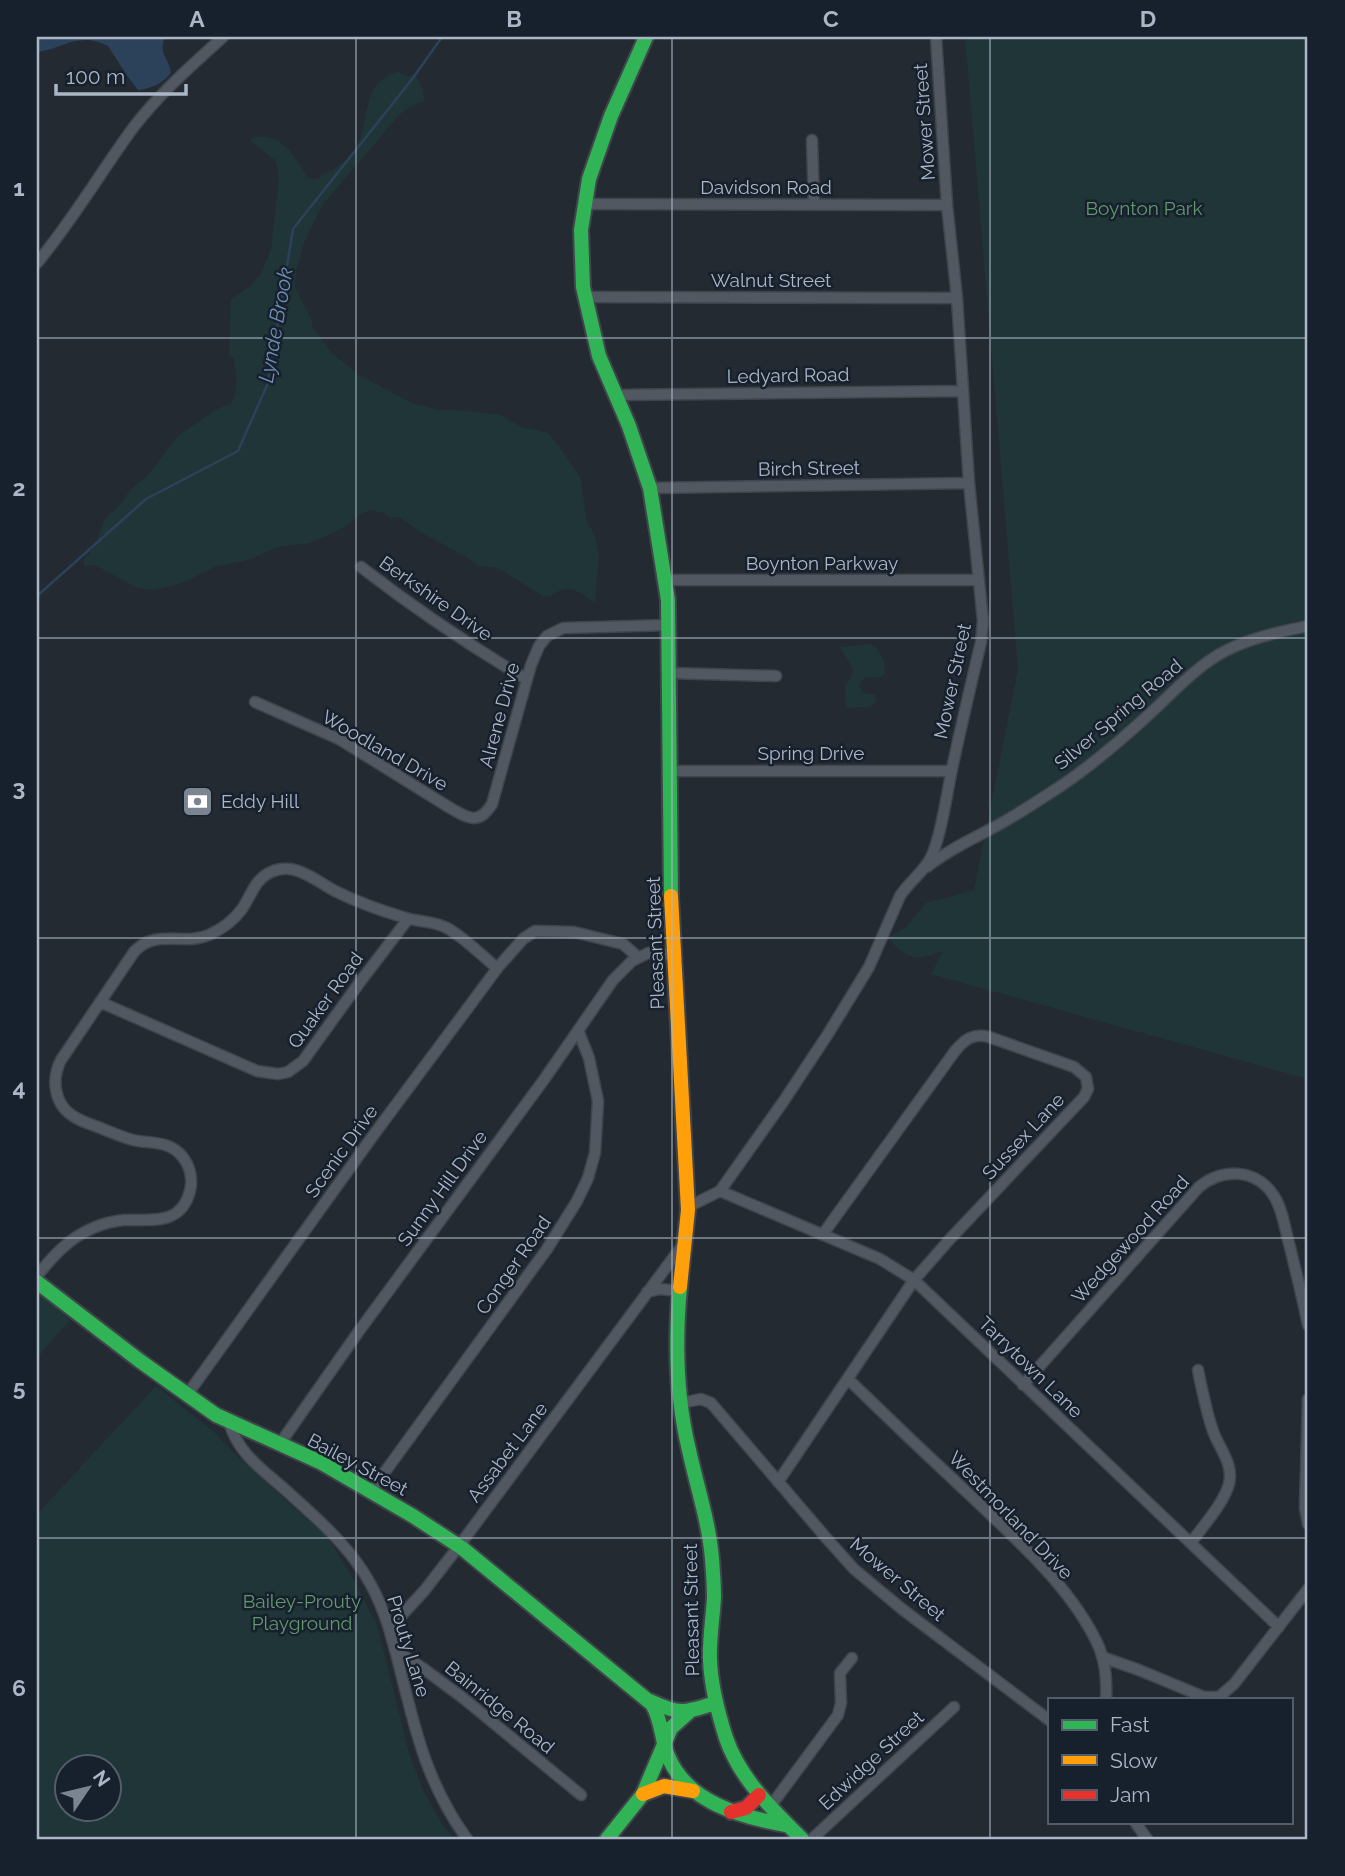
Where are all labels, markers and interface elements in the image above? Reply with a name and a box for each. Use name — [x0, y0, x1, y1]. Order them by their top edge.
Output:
text: A — [189, 5, 205, 32]
text: B — [506, 5, 522, 32]
text: C — [823, 5, 839, 32]
text: D — [1140, 5, 1156, 32]
scale bar — [56, 52, 186, 96]
street label: Mower Street — [909, 62, 939, 181]
text: 100 m — [66, 64, 125, 89]
text: 1 — [13, 174, 25, 201]
street label: Davidson Road — [700, 176, 832, 198]
park label: Boynton Park — [1085, 197, 1203, 219]
water label: Lynde Brook — [253, 265, 298, 385]
street label: Walnut Street — [711, 269, 832, 291]
street label: Ledyard Road — [726, 363, 850, 387]
street label: Birch Street — [758, 456, 861, 480]
text: 2 — [13, 474, 25, 501]
street label: Berkshire Drive — [375, 551, 497, 645]
street label: Boynton Parkway — [746, 552, 898, 574]
street label: Mower Street — [929, 621, 975, 741]
street label: Silver Spring Road — [1050, 654, 1186, 774]
street label: Alrene Drive — [474, 660, 524, 770]
street label: Woodland Drive — [318, 705, 452, 795]
street label: Spring Drive — [757, 742, 865, 764]
text: 3 — [13, 774, 25, 801]
bank icon: Eddy Hill — [181, 784, 215, 818]
place label: Eddy Hill — [221, 790, 300, 812]
street label: Pleasant Street — [642, 876, 668, 1010]
street label: Quaker Road — [283, 948, 367, 1052]
text: 4 — [12, 1074, 26, 1101]
street label: Sussex Lane — [977, 1088, 1069, 1184]
street label: Scenic Drive — [300, 1100, 382, 1202]
street label: Sunny Hill Drive — [393, 1126, 491, 1250]
street label: Wedgewood Road — [1067, 1171, 1193, 1307]
street label: Conger Road — [471, 1212, 555, 1318]
street label: Tarrytown Lane — [975, 1312, 1087, 1422]
text: 5 — [13, 1374, 26, 1401]
street label: Assabet Lane — [462, 1398, 552, 1506]
street label: Bailey Street — [304, 1428, 413, 1500]
street label: Westmorland Drive — [944, 1446, 1078, 1584]
street label: Mower Street — [846, 1533, 951, 1626]
street label: Pleasant Street — [679, 1543, 703, 1677]
park label: Bailey-Prouty Playground — [243, 1590, 361, 1634]
street label: Prouty Lane — [383, 1592, 435, 1700]
street label: Bainridge Road — [441, 1656, 559, 1758]
text: 6 — [12, 1674, 26, 1701]
legend — [1048, 1698, 1292, 1824]
street label: Edwidge Street — [814, 1706, 928, 1814]
text: Fast — [1110, 1712, 1150, 1737]
text: Slow — [1110, 1748, 1158, 1773]
north arrow — [52, 1754, 122, 1824]
text: N — [89, 1766, 115, 1790]
text: Jam — [1110, 1782, 1151, 1807]

